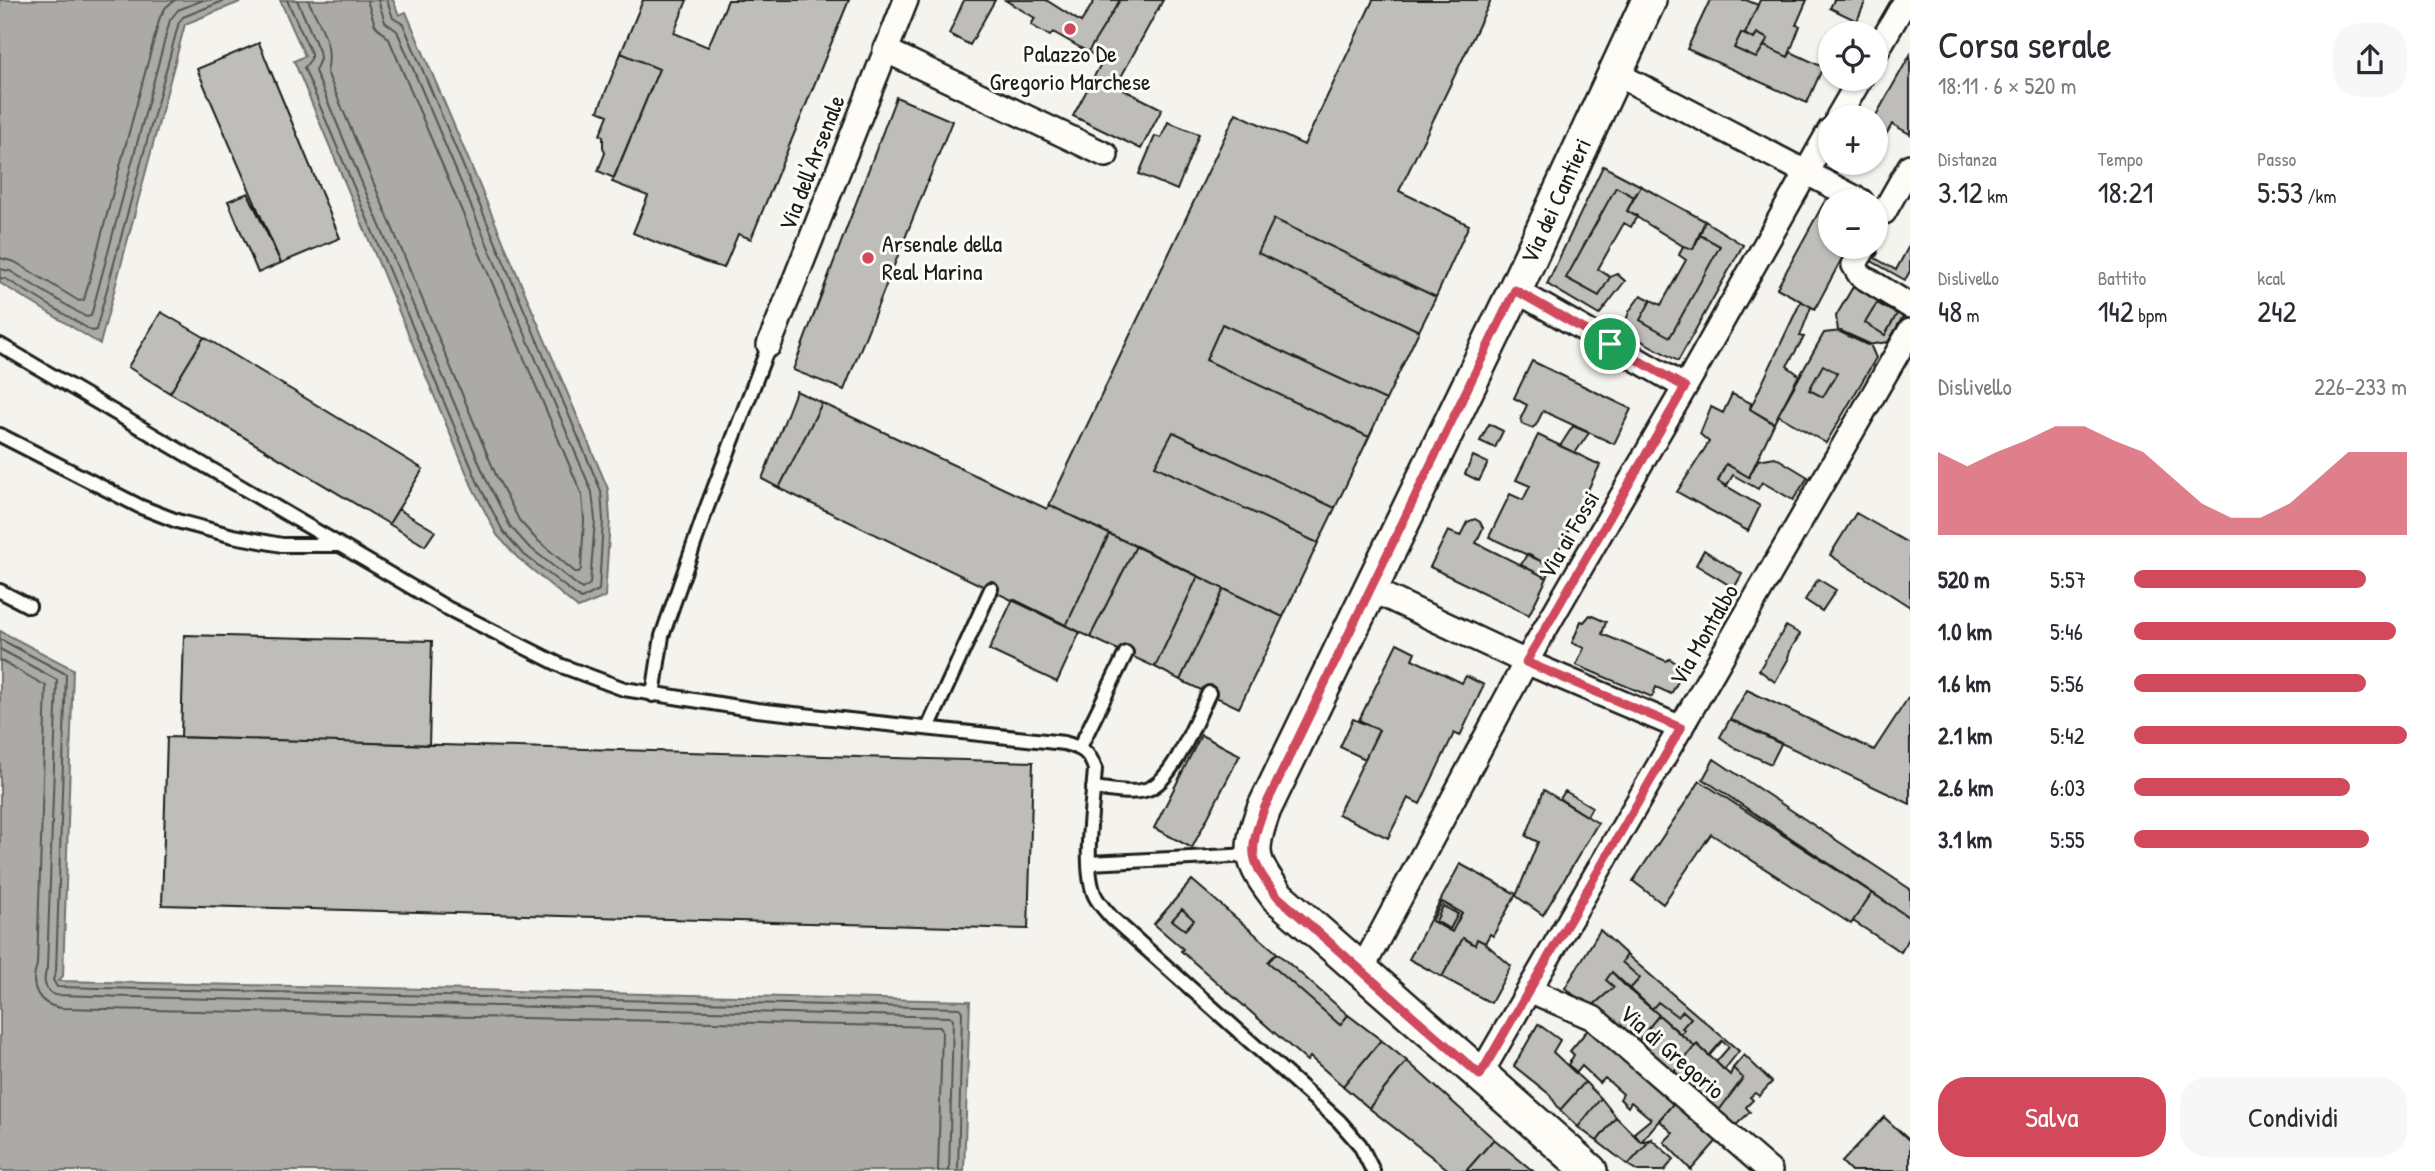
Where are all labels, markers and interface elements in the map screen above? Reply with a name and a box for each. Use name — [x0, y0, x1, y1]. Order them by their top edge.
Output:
text: Corsa serale — [1938, 18, 2112, 70]
marker: Palazzo De Gregorio Marchese — [1062, 21, 1078, 37]
map controls — [1818, 21, 1888, 259]
button: locate — [1818, 21, 1888, 91]
button: share — [2333, 23, 2407, 97]
place label: Palazzo De Gregorio Marchese — [989, 37, 1151, 97]
text: 18:11 · 6 × 520 m — [1938, 70, 2076, 101]
street label: Via dell'Arsenale — [771, 90, 852, 235]
button: + — [1818, 105, 1888, 175]
street label: Via dei Cantieri — [1512, 132, 1598, 268]
text: Distanza — [1938, 146, 1997, 172]
text: Tempo — [2098, 146, 2143, 172]
text: Passo — [2257, 146, 2296, 172]
text: 3.12 — [1938, 172, 1983, 212]
text: 18:21 — [2098, 172, 2153, 212]
text: 5:53 — [2257, 172, 2303, 212]
text: km — [1983, 183, 2008, 209]
text: /km — [2303, 183, 2336, 209]
button: − — [1818, 189, 1888, 259]
place label: Arsenale della Real Marina — [882, 227, 1002, 287]
marker: Arsenale della Real Marina — [860, 250, 876, 266]
text: Dislivello — [1938, 265, 1999, 291]
text: Battito — [2098, 265, 2146, 291]
text: kcal — [2257, 265, 2285, 291]
text: 48 — [1938, 291, 1962, 331]
text: 142 — [2098, 291, 2134, 331]
text: 242 — [2257, 291, 2297, 331]
text: m — [1962, 302, 1980, 328]
text: bpm — [2134, 302, 2167, 328]
pin — [1580, 314, 1640, 374]
icon: arrive — [1591, 325, 1629, 363]
text: Dislivello — [1938, 371, 2012, 402]
text: 226–233 m — [2314, 371, 2407, 402]
street label: Via ai Fossi — [1530, 485, 1606, 584]
text: 520 m — [1938, 564, 1990, 595]
text: 5:57 — [2050, 564, 2086, 595]
street label: Via Montalbo — [1661, 578, 1745, 691]
text: 1.0 km — [1938, 616, 1992, 647]
text: 5:46 — [2050, 616, 2083, 647]
text: 1.6 km — [1938, 668, 1991, 699]
text: 5:56 — [2050, 668, 2084, 699]
text: 2.1 km — [1938, 720, 1993, 751]
text: 5:42 — [2050, 720, 2084, 751]
text: 2.6 km — [1938, 772, 1993, 803]
text: 6:03 — [2050, 772, 2085, 803]
text: 3.1 km — [1938, 824, 1992, 855]
text: 5:55 — [2050, 824, 2085, 855]
street label: Via di Gregorio — [1613, 997, 1732, 1106]
button: Salva — [1938, 1077, 2166, 1157]
button: Condividi — [2180, 1077, 2407, 1157]

